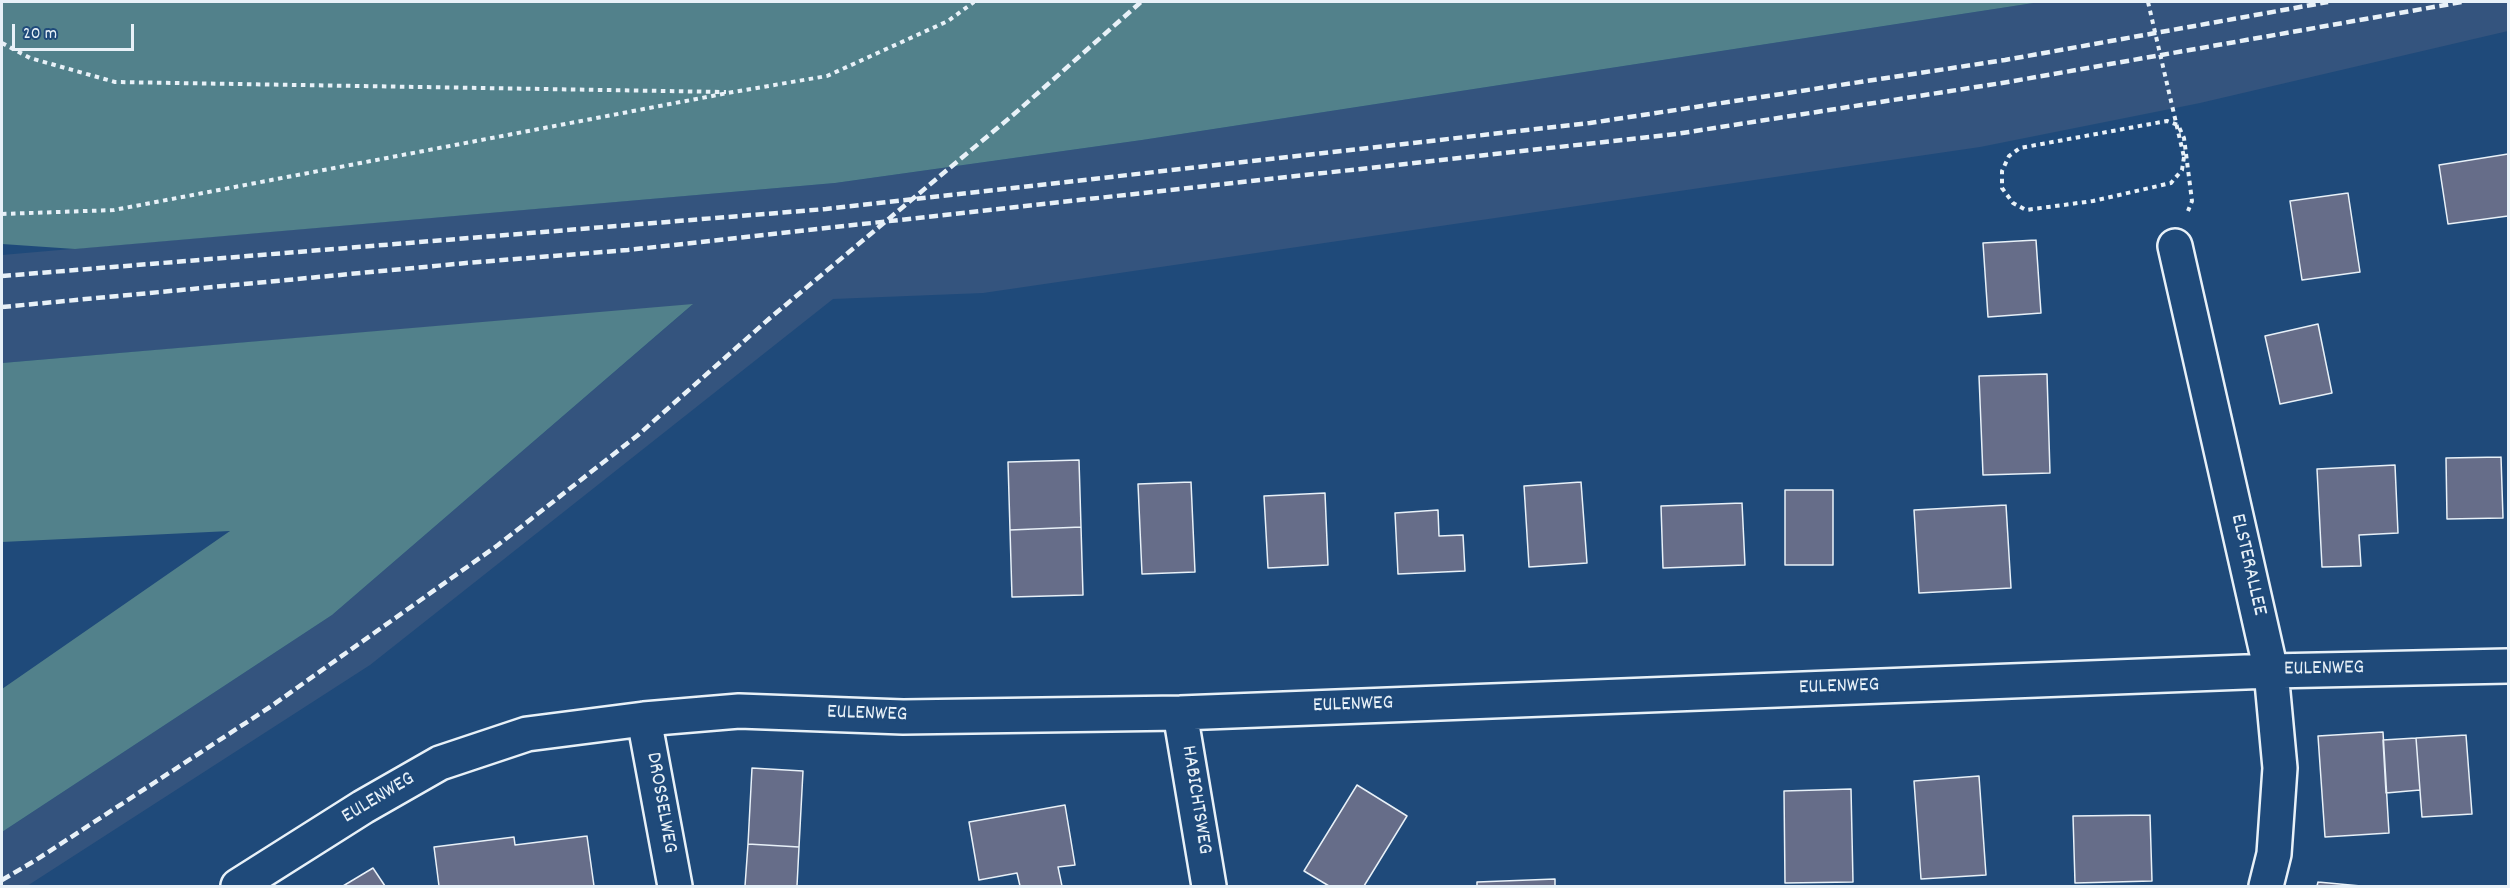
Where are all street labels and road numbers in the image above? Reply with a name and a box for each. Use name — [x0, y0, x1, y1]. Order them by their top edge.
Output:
street label: ELSTERALLEE — [2223, 512, 2271, 618]
street label: EULENWEG — [2284, 657, 2364, 683]
street label: EULENWEG — [1798, 674, 1880, 702]
street label: EULENWEG — [1312, 692, 1394, 720]
street label: EULENWEG — [826, 701, 908, 729]
street label: HABICHTSWEG — [1174, 744, 1216, 856]
street label: DROSSELWEG — [639, 751, 681, 855]
street label: EULENWEG — [338, 768, 420, 830]

